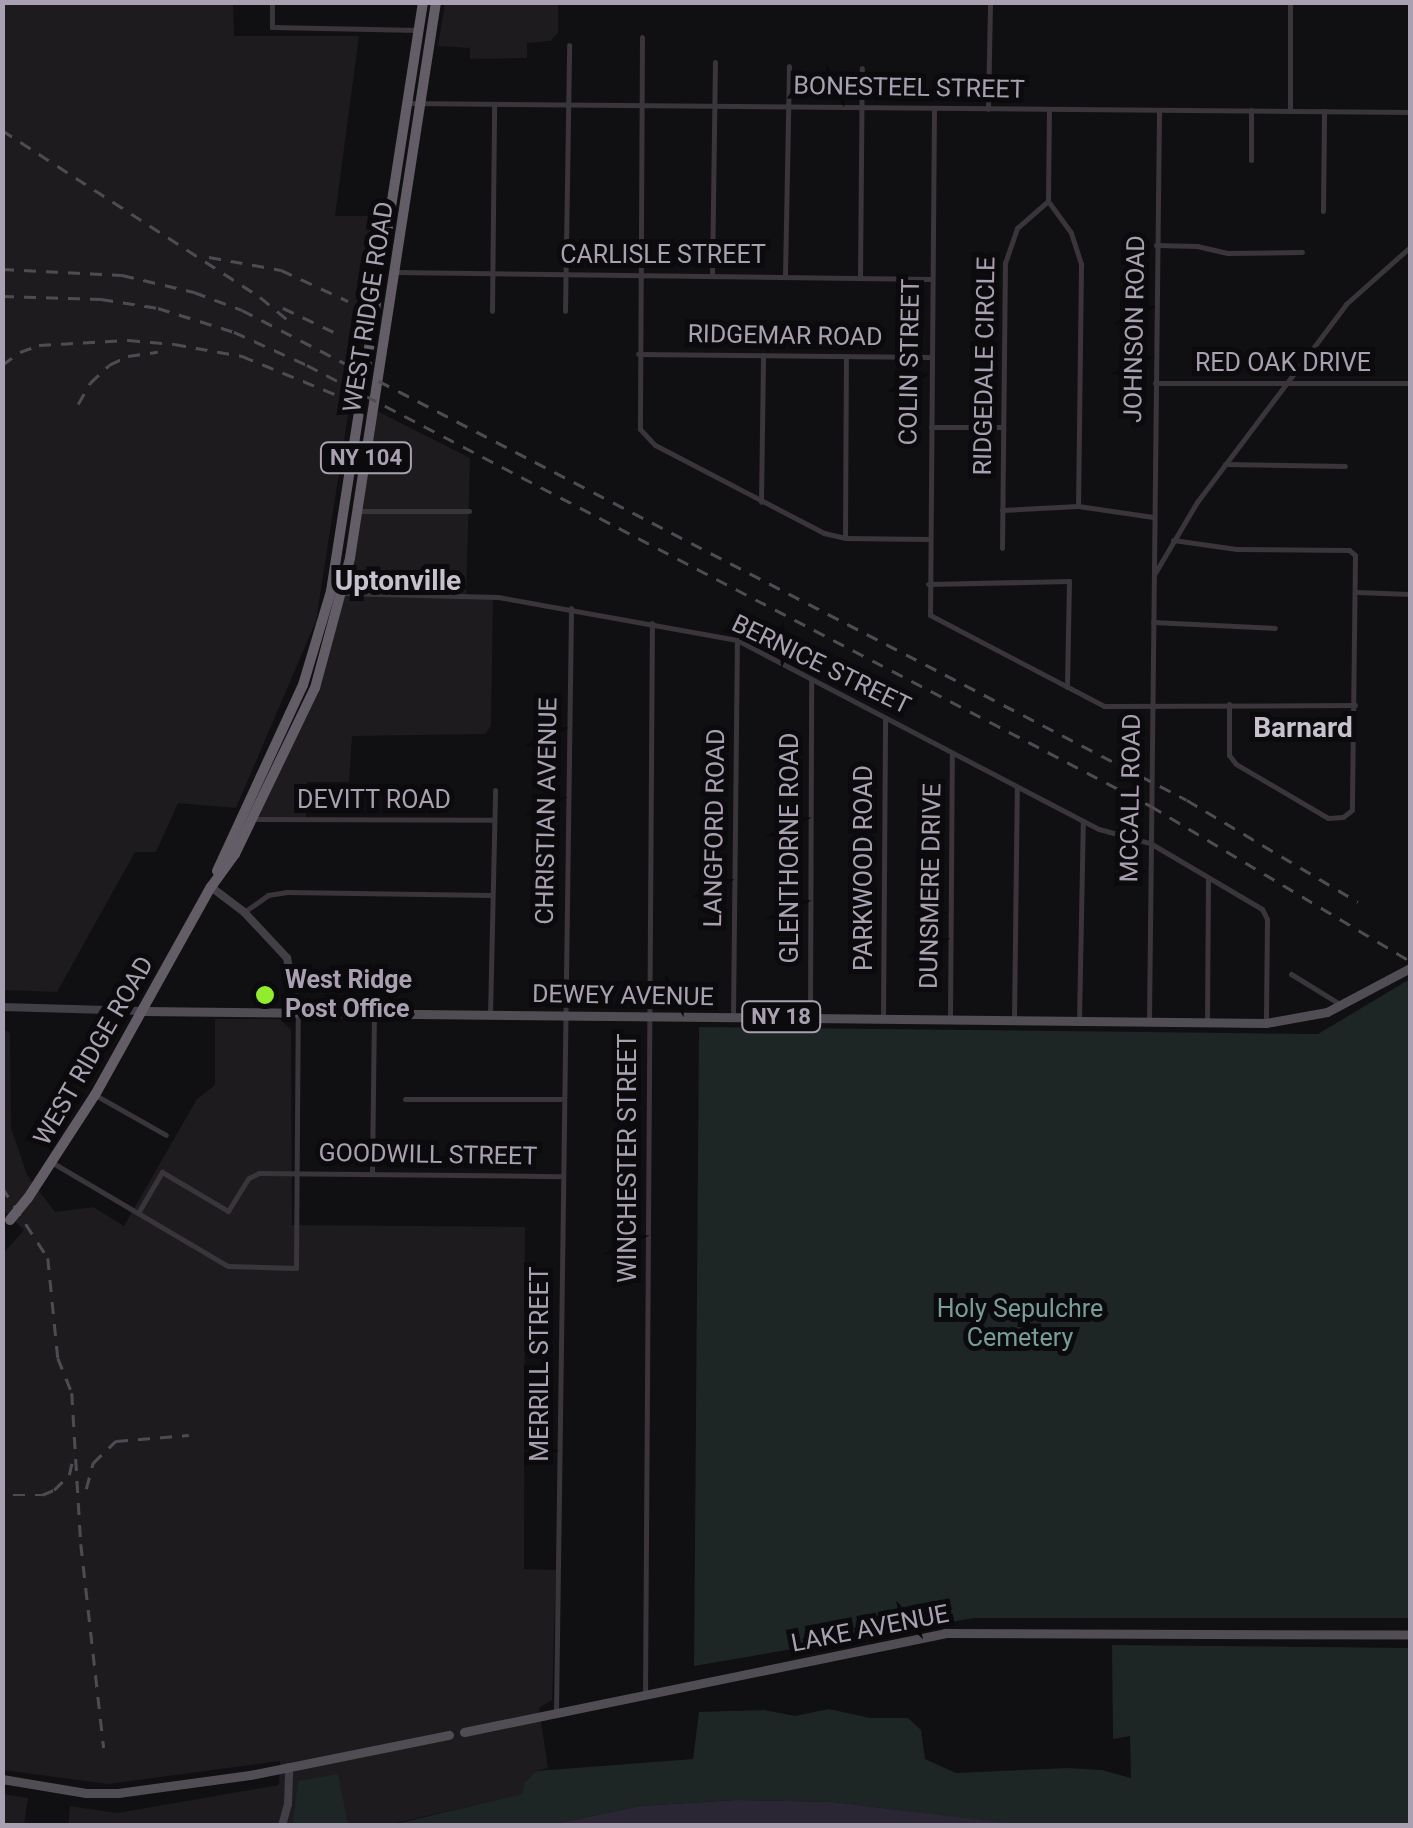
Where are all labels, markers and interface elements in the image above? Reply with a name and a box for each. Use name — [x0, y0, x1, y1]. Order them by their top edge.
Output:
street label: BONESTEEL STREET — [793, 71, 1025, 105]
street label: WEST RIDGE ROAD — [337, 199, 401, 415]
street label: JOHNSON ROAD — [1118, 235, 1152, 423]
street label: CARLISLE STREET — [560, 240, 766, 270]
street label: RIDGEDALE CIRCLE — [968, 256, 1002, 476]
street label: COLIN STREET — [894, 278, 926, 446]
street label: RIDGEMAR ROAD — [687, 319, 883, 353]
street label: RED OAK DRIVE — [1195, 348, 1371, 378]
road number: NY 104 — [318, 441, 414, 475]
district label: Uptonville — [335, 564, 461, 598]
street label: BERNICE STREET — [727, 609, 915, 721]
street label: CHRISTIAN AVENUE — [530, 697, 564, 925]
district label: Barnard — [1253, 711, 1353, 745]
street label: MCCALL ROAD — [1115, 713, 1147, 883]
street label: LANGFORD ROAD — [698, 728, 732, 928]
street label: GLENTHORNE ROAD — [775, 733, 805, 963]
street label: PARKWOOD ROAD — [849, 765, 879, 971]
street label: DUNSMERE DRIVE — [914, 783, 948, 989]
street label: DEVITT ROAD — [297, 785, 451, 815]
street label: WEST RIDGE ROAD — [28, 951, 160, 1151]
place label: West Ridge Post Office — [285, 966, 412, 1025]
street label: DEWEY AVENUE — [532, 979, 714, 1013]
marker: West Ridge Post Office — [254, 984, 276, 1006]
road number: NY 18 — [741, 1000, 821, 1034]
street label: WINCHESTER STREET — [613, 1033, 643, 1283]
street label: GOODWILL STREET — [318, 1138, 538, 1172]
street label: MERRILL STREET — [525, 1266, 555, 1462]
park label: Holy Sepulchre Cemetery — [937, 1295, 1103, 1354]
street label: LAKE AVENUE — [789, 1599, 951, 1659]

